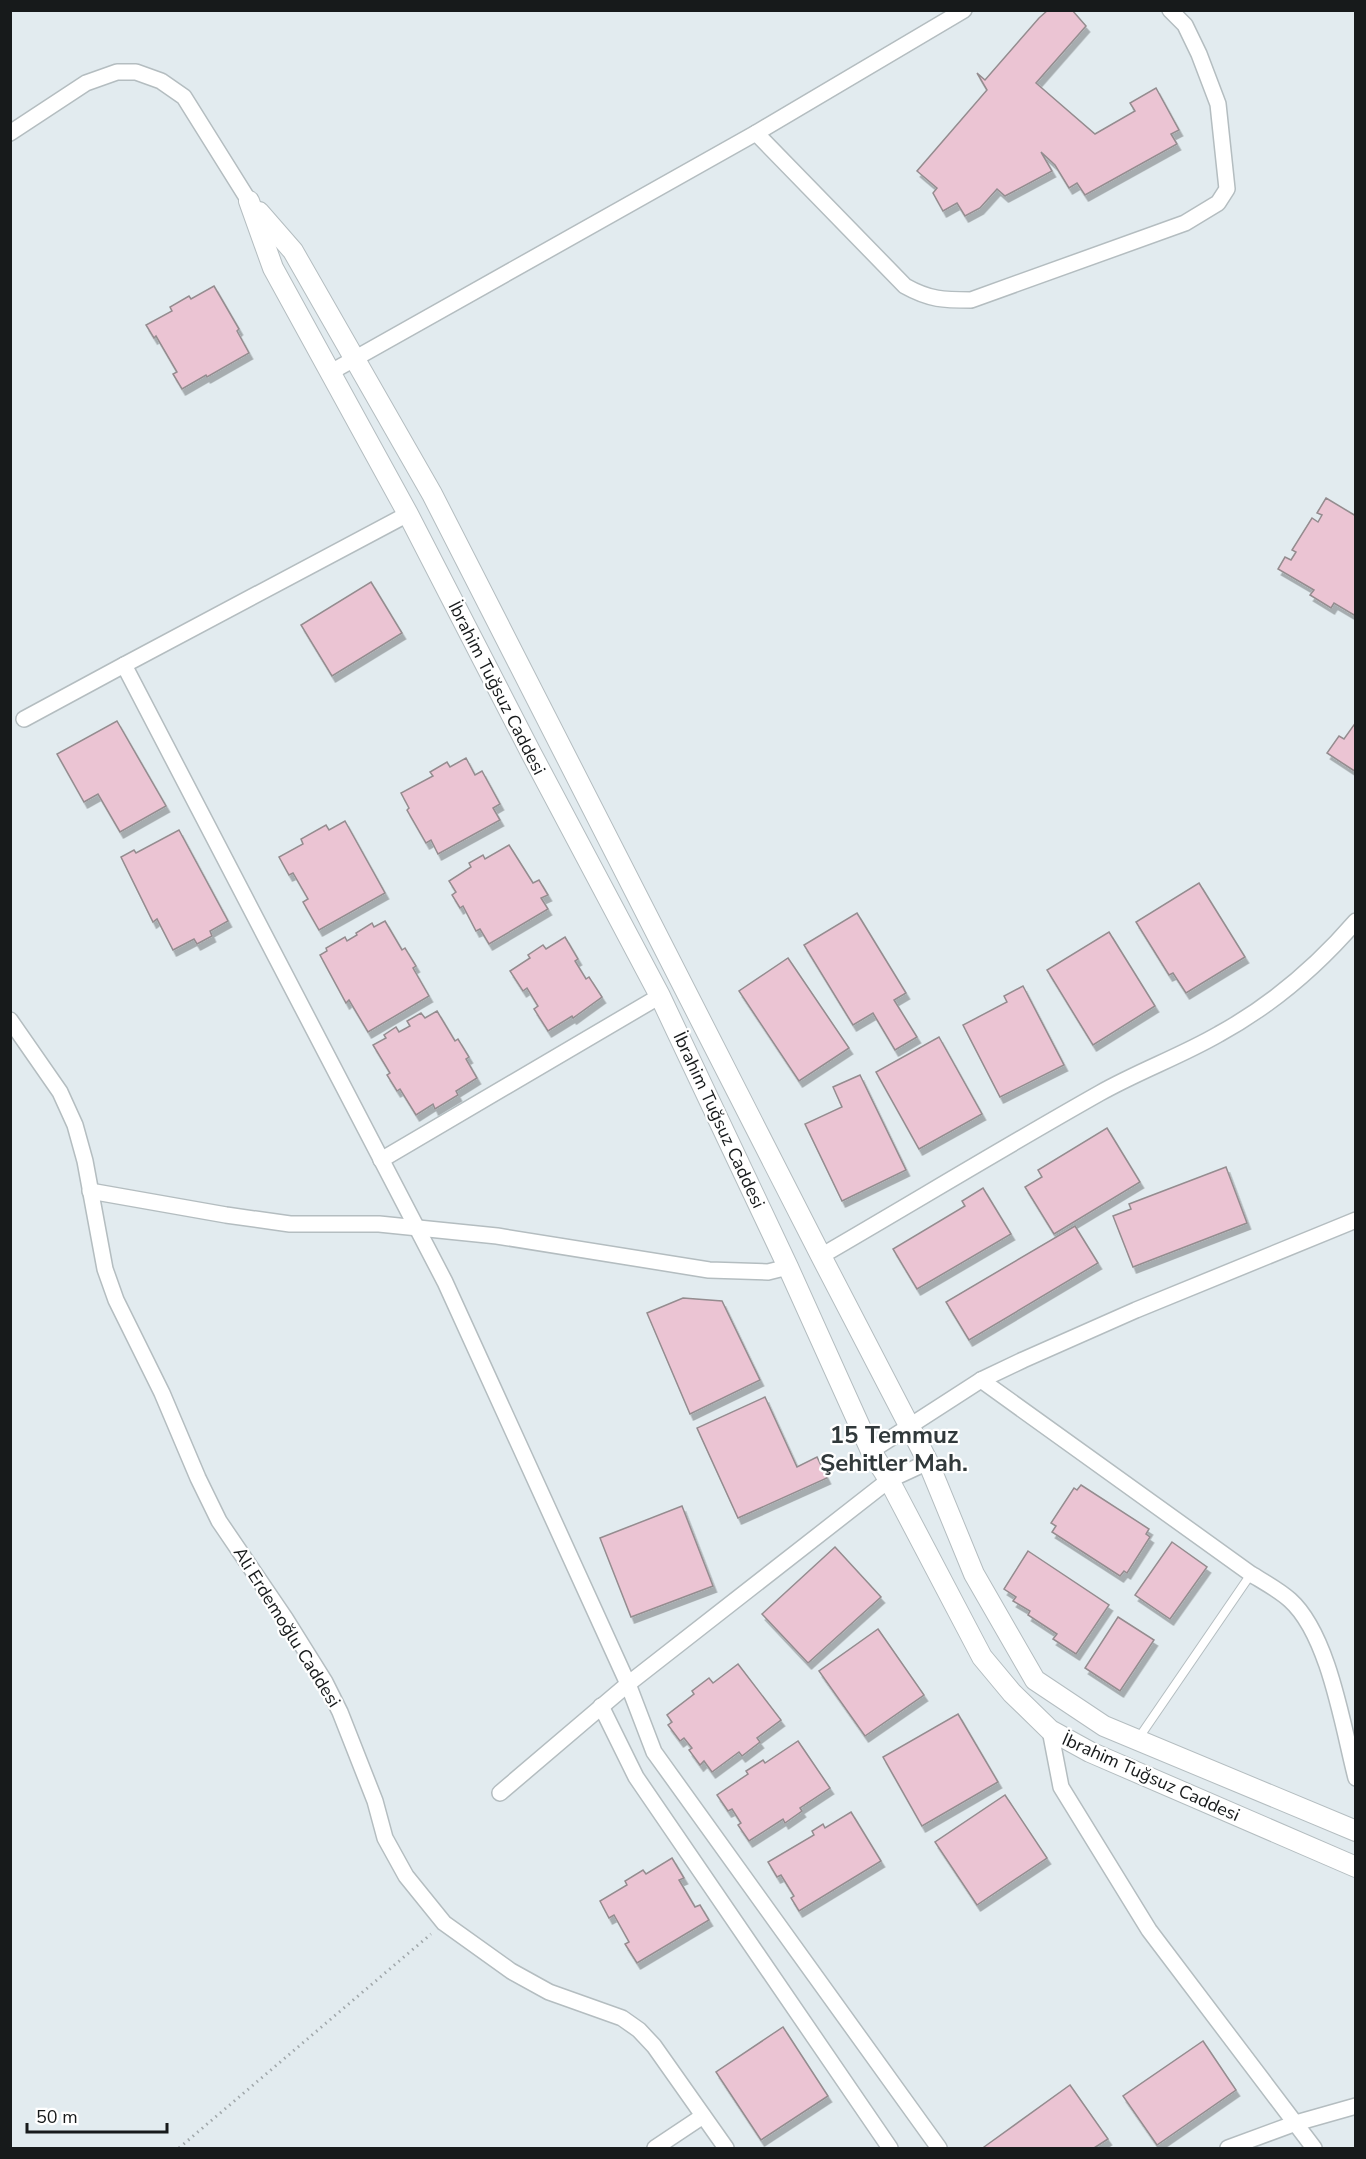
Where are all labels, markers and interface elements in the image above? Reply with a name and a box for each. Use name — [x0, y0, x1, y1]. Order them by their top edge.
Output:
street label: İbrahim Tuğsuz Caddesi — [443, 597, 551, 779]
street label: İbrahim Tuğsuz Caddesi — [668, 1028, 770, 1212]
district label: 15 Temmuz Şehitler Mah. — [820, 1419, 968, 1479]
street label: Ali Erdemoğlu Caddesi — [228, 1542, 346, 1712]
street label: İbrahim Tuğsuz Caddesi — [1058, 1727, 1244, 1827]
scale bar — [27, 2096, 166, 2134]
text: 50 m — [36, 2105, 78, 2129]

